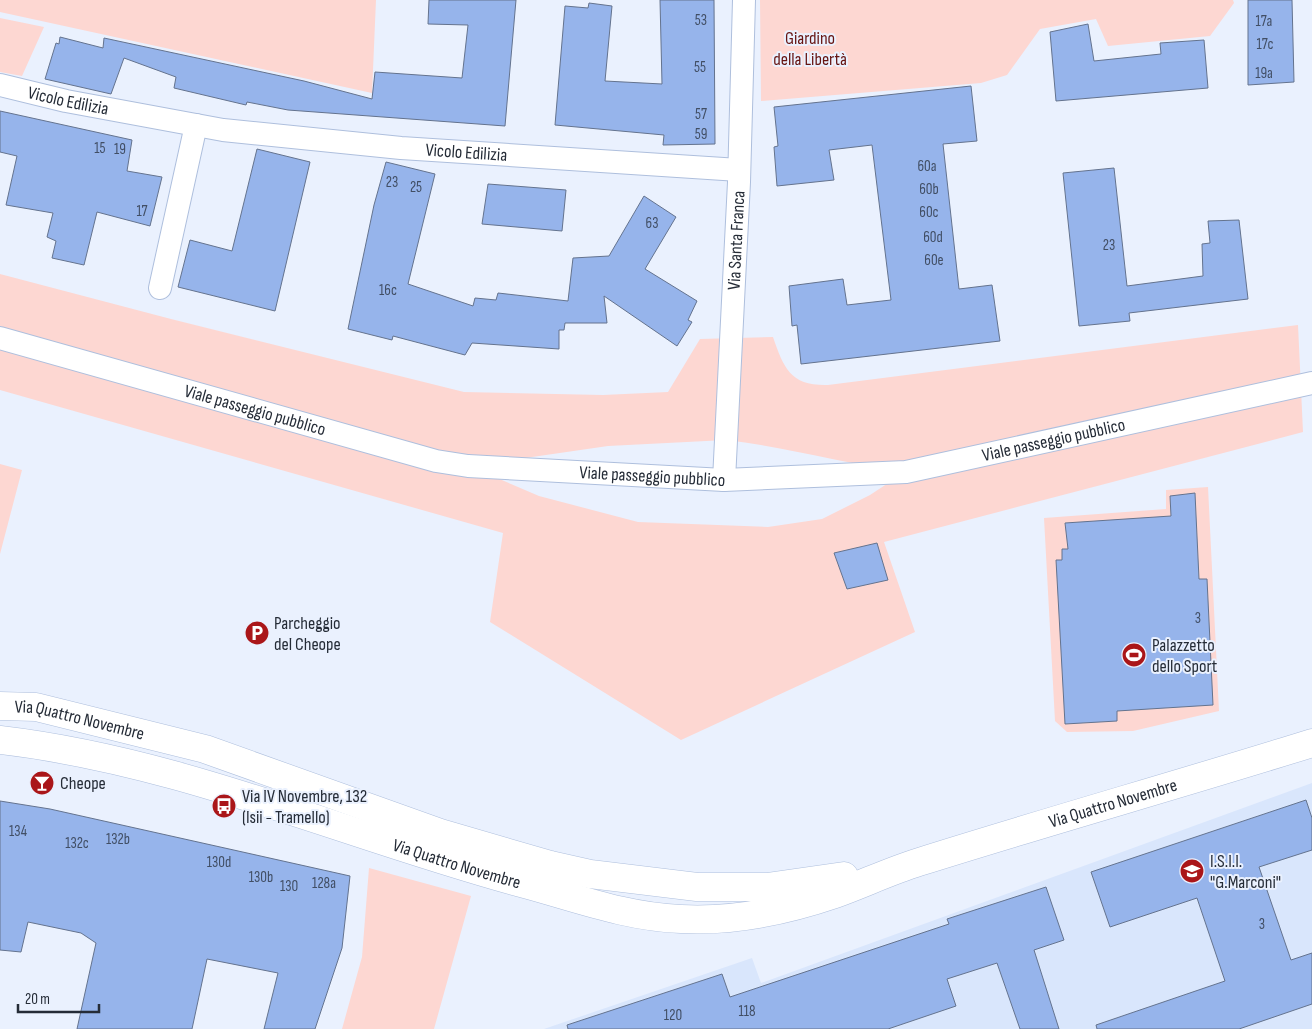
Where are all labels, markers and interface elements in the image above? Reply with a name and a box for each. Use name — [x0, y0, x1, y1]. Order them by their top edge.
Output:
house number: 53 — [695, 11, 707, 30]
house number: 17a — [1256, 12, 1273, 31]
park label: Giardino della Libertà — [773, 28, 847, 70]
house number: 17c — [1256, 35, 1274, 54]
house number: 55 — [694, 58, 706, 77]
house number: 19a — [1255, 64, 1273, 83]
street label: Vicolo Edilizia — [26, 82, 110, 120]
house number: 57 — [695, 105, 707, 124]
house number: 59 — [695, 125, 707, 144]
house number: 15 — [94, 139, 106, 158]
house number: 19 — [114, 140, 126, 159]
street label: Vicolo Edilizia — [425, 140, 508, 166]
house number: 60a — [917, 157, 937, 176]
house number: 23 — [386, 173, 398, 192]
house number: 25 — [410, 178, 422, 197]
house number: 60b — [919, 180, 939, 199]
street label: Via Santa Franca — [724, 190, 750, 290]
house number: 17 — [136, 202, 148, 221]
house number: 60c — [919, 203, 939, 222]
house number: 63 — [646, 214, 658, 233]
house number: 60d — [923, 228, 943, 247]
house number: 23 — [1103, 236, 1115, 255]
house number: 60e — [924, 251, 944, 270]
house number: 16c — [379, 281, 397, 300]
street label: Viale passeggio pubblico — [182, 381, 328, 440]
street label: Viale passeggio pubblico — [980, 414, 1127, 466]
street label: Viale passeggio pubblico — [579, 462, 726, 491]
house number: 3 — [1195, 609, 1201, 628]
place label: Parcheggio del Cheope — [274, 613, 341, 655]
parking icon: Parcheggio del Cheope — [244, 620, 270, 646]
place label: Palazzetto dello Sport — [1152, 635, 1218, 677]
sports icon: Palazzetto dello Sport — [1121, 642, 1147, 668]
street label: Via Quattro Novembre — [14, 696, 146, 745]
bar icon: Cheope — [29, 770, 55, 796]
place label: Cheope — [60, 773, 106, 794]
street label: Via Quattro Novembre — [1046, 775, 1180, 833]
place label: Via IV Novembre, 132 (Isii - Tramello) — [242, 786, 367, 828]
bus stop icon: Via IV Novembre, 132 (Isii - Tramello) — [211, 793, 237, 819]
house number: 134 — [9, 822, 27, 841]
house number: 132b — [106, 830, 130, 849]
house number: 132c — [65, 834, 89, 853]
street label: Via Quattro Novembre — [390, 835, 523, 893]
place label: I.S.I.I. "G.Marconi" — [1210, 851, 1281, 893]
house number: 130d — [207, 853, 231, 872]
school or university icon: I.S.I.I. "G.Marconi" — [1179, 858, 1205, 884]
house number: 130b — [249, 868, 273, 887]
house number: 128a — [312, 874, 336, 893]
house number: 130 — [280, 877, 298, 896]
house number: 3 — [1259, 915, 1265, 934]
scale bar — [18, 982, 99, 1014]
text: 20 m — [25, 990, 50, 1009]
house number: 118 — [738, 1002, 756, 1021]
house number: 120 — [664, 1006, 682, 1025]

